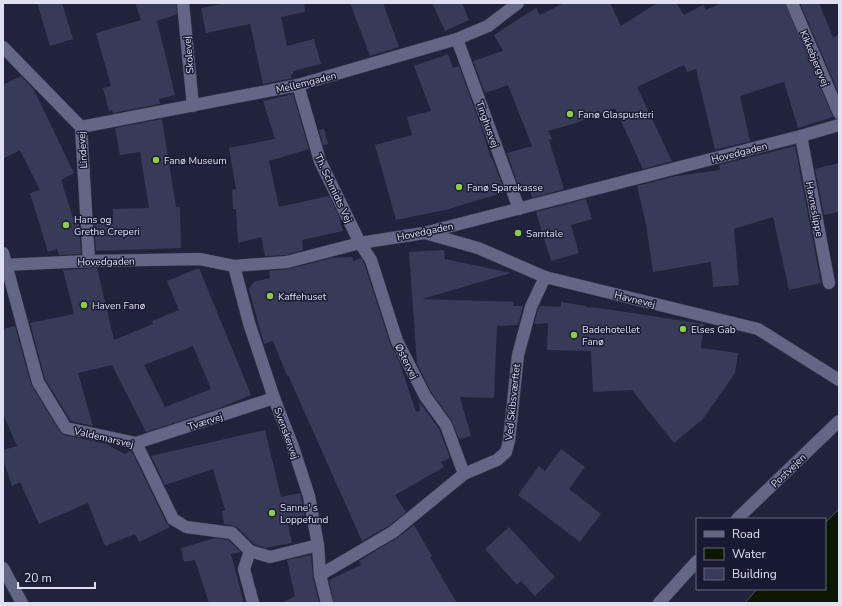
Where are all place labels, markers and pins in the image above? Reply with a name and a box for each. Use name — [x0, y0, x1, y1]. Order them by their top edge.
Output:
place label: Fanø Glaspusteri — [578, 108, 654, 122]
marker: Fanø Glaspusteri — [565, 109, 575, 119]
place label: Fanø Museum — [164, 154, 227, 168]
marker: Fanø Museum — [151, 155, 161, 165]
place label: Fanø Sparekasse — [467, 181, 543, 195]
marker: Fanø Sparekasse — [454, 182, 464, 192]
place label: Hans og Grethe Creperi — [74, 213, 140, 239]
marker: Hans og Grethe Creperi — [61, 220, 71, 230]
place label: Samtale — [526, 227, 563, 241]
marker: Samtale — [513, 228, 523, 238]
place label: Kaffehuset — [278, 290, 327, 304]
marker: Kaffehuset — [265, 291, 275, 301]
place label: Haven Fanø — [92, 299, 146, 313]
marker: Haven Fanø — [79, 300, 89, 310]
place label: Badehotellet Fanø — [582, 323, 640, 349]
place label: Elses Gab — [691, 323, 736, 337]
marker: Elses Gab — [678, 324, 688, 334]
marker: Badehotellet Fanø — [569, 330, 579, 340]
place label: Sanne' s Loppefund — [280, 501, 329, 527]
marker: Sanne' s Loppefund — [267, 508, 277, 518]

